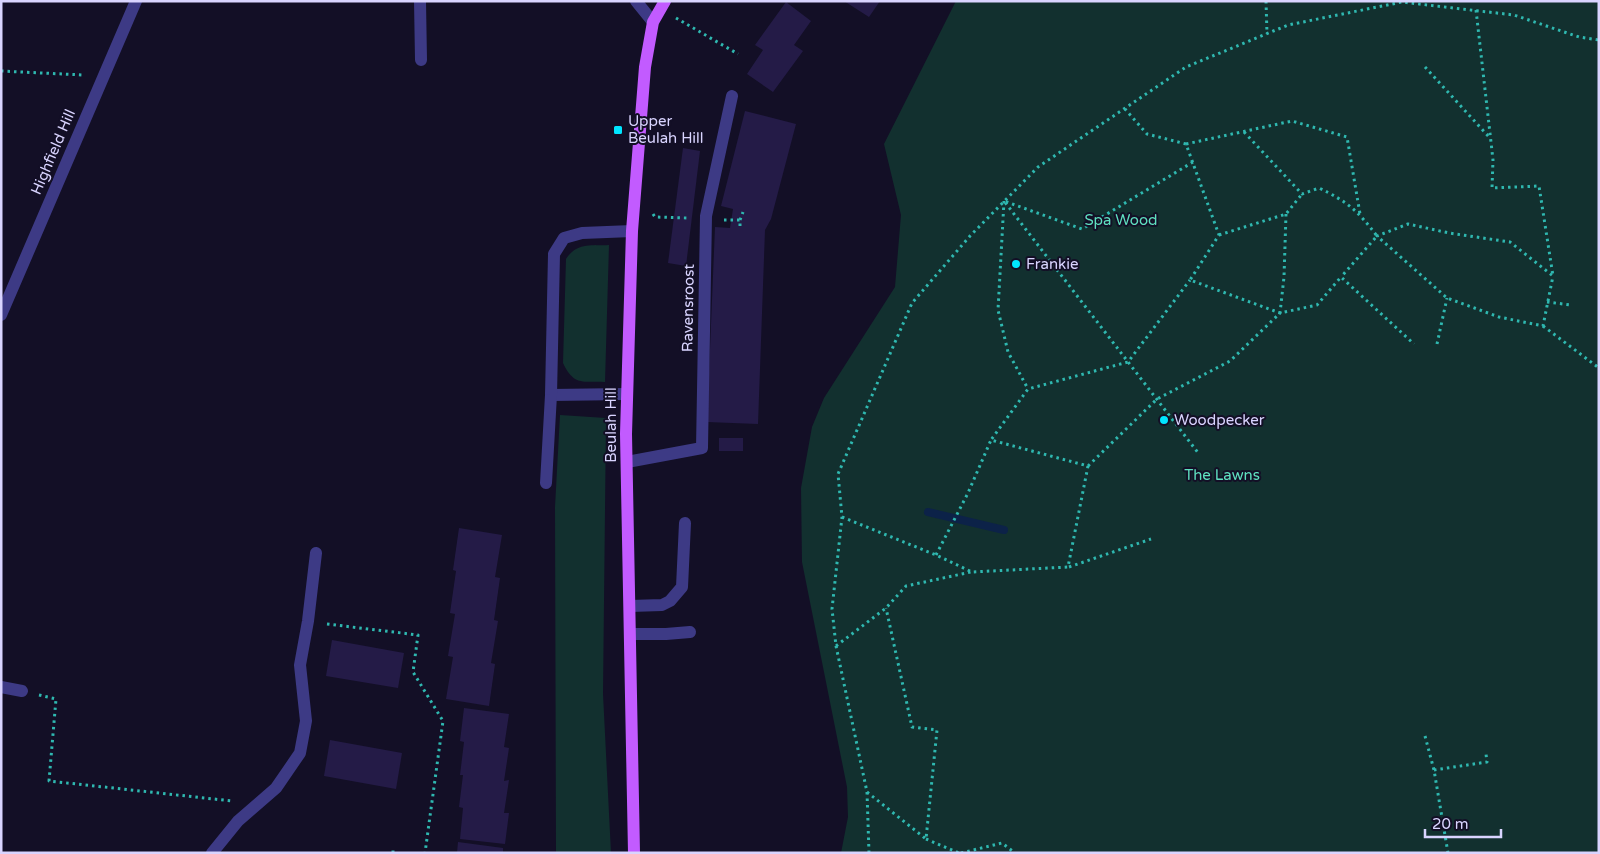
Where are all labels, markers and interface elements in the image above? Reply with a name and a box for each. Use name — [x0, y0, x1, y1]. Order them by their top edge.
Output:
street label: Highfield Hill — [27, 107, 79, 197]
place label: Upper Beulah Hill — [628, 112, 704, 147]
marker: Upper Beulah Hill — [612, 124, 624, 136]
park label: Spa Wood — [1084, 211, 1158, 229]
place label: Frankie — [1026, 255, 1078, 273]
marker: Frankie — [1010, 258, 1022, 270]
street label: Ravensroost — [678, 263, 698, 352]
street label: Beulah Hill — [602, 387, 620, 463]
place label: Woodpecker — [1174, 411, 1265, 429]
marker: Woodpecker — [1158, 414, 1170, 426]
park label: The Lawns — [1184, 466, 1260, 484]
scale bar — [1425, 806, 1501, 838]
text: 20 m — [1432, 815, 1469, 833]

